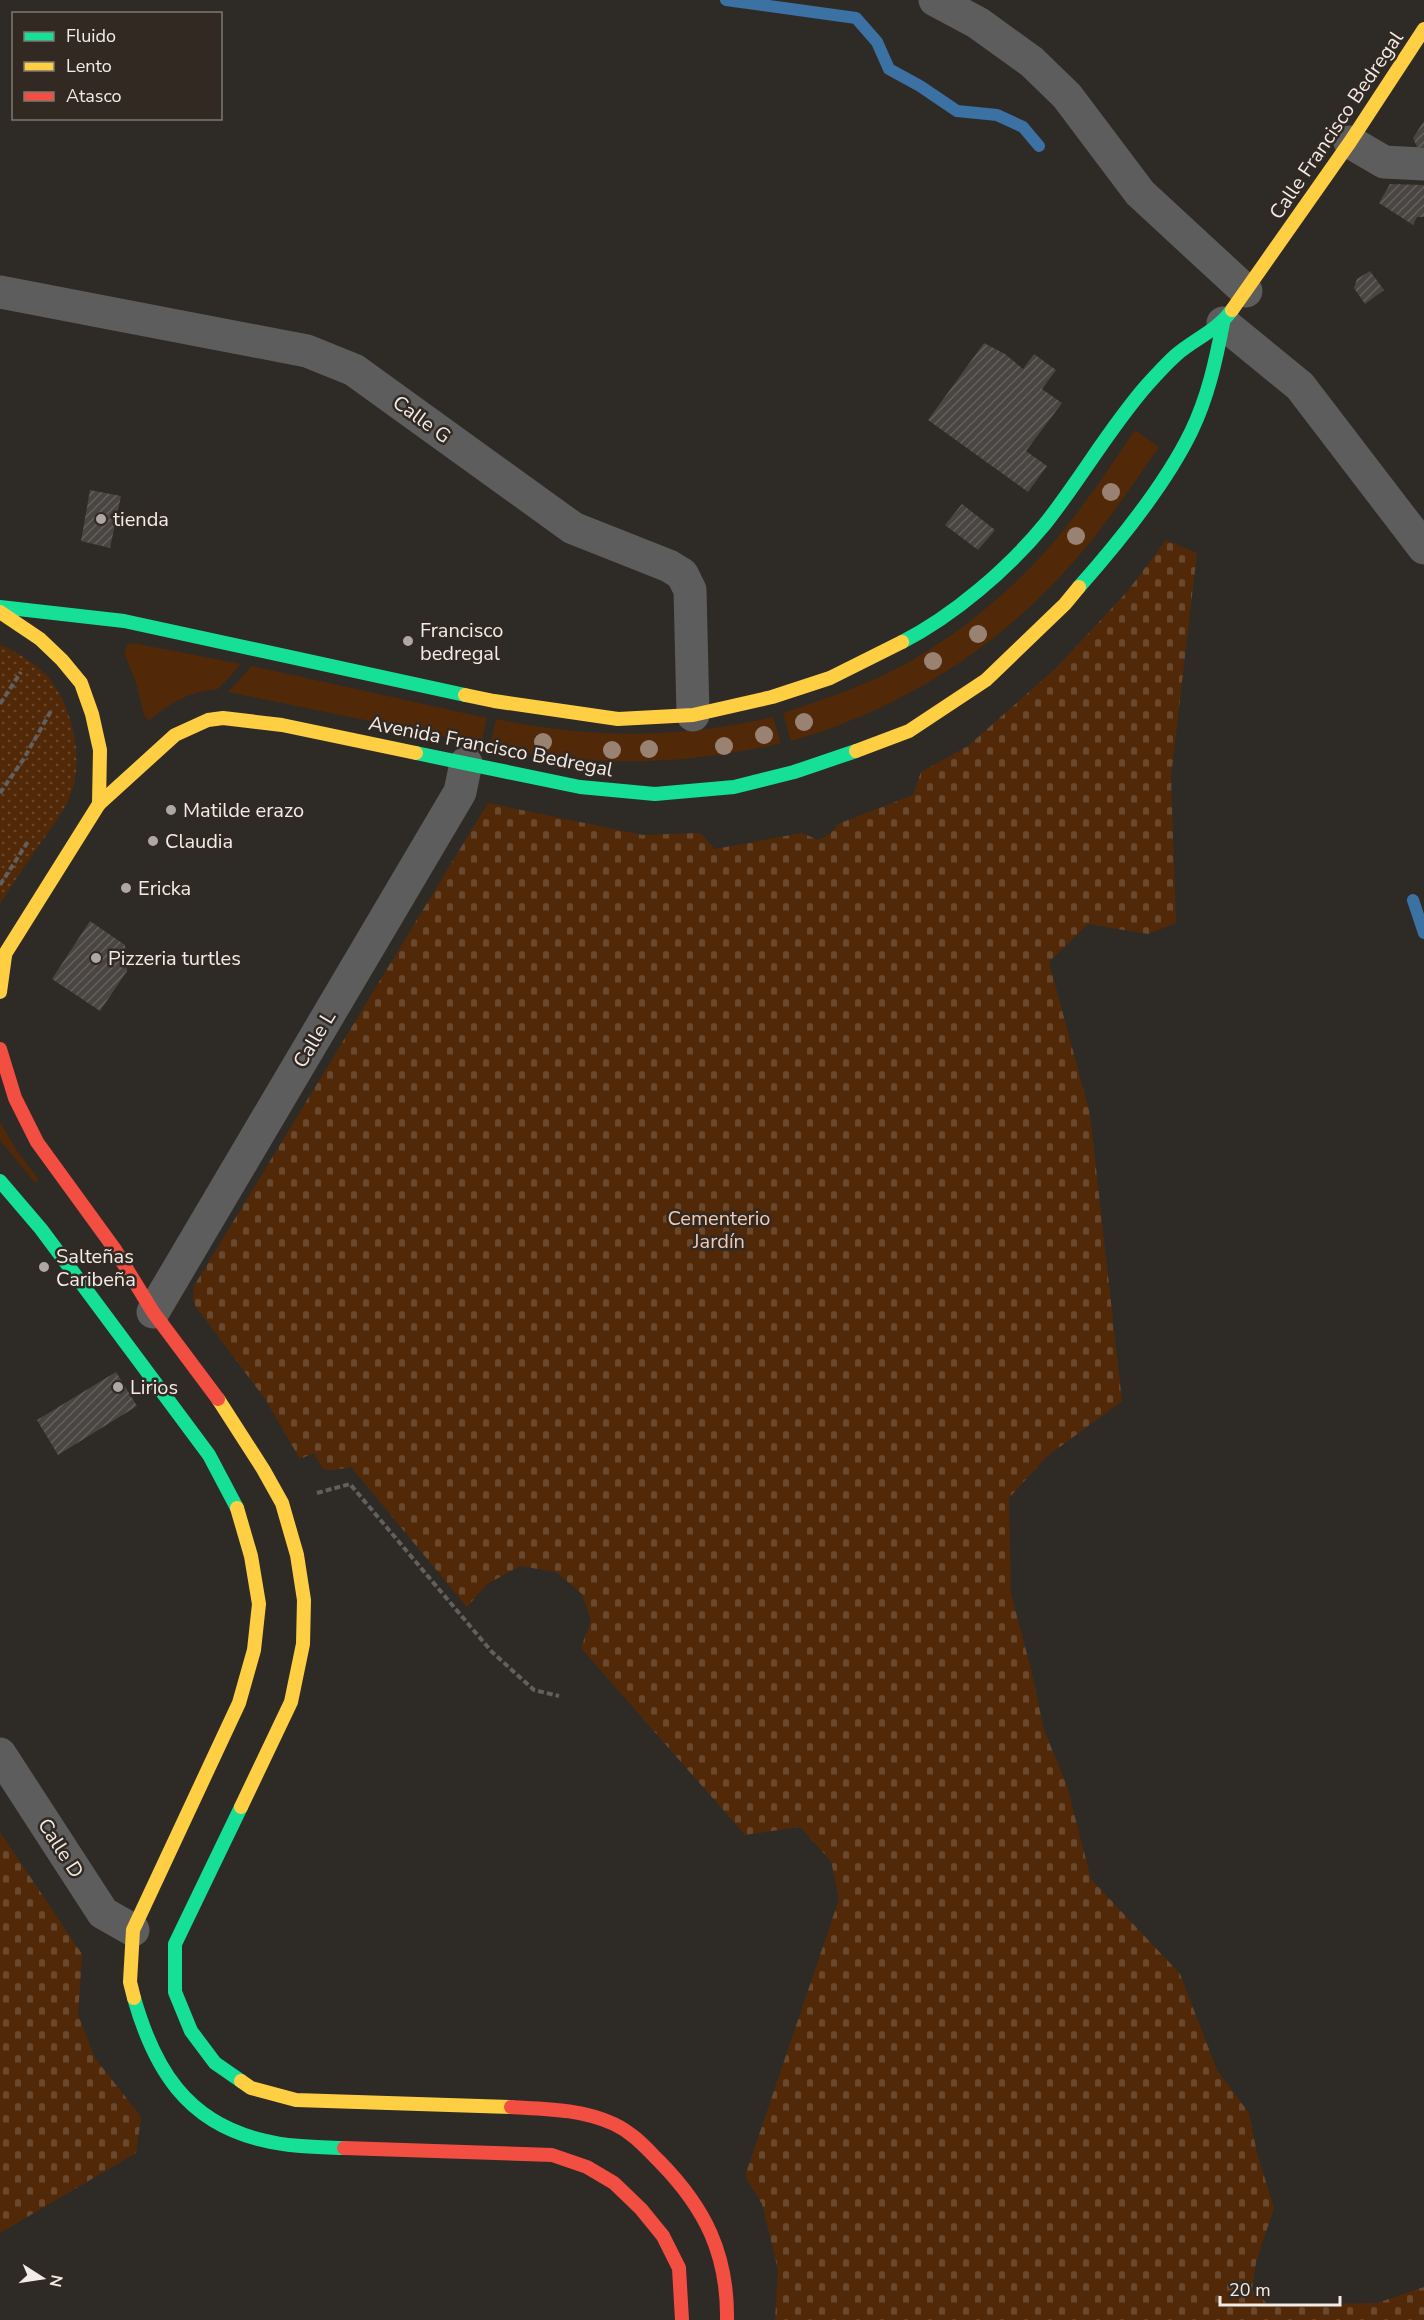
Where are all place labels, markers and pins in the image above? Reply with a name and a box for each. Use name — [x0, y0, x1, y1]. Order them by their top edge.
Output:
place label: tienda — [113, 506, 169, 533]
marker: tienda — [94, 512, 108, 526]
place label: Francisco bedregal — [420, 617, 503, 667]
marker: Francisco bedregal — [401, 634, 415, 648]
place label: Matilde erazo — [183, 797, 304, 824]
marker: Matilde erazo — [164, 803, 178, 817]
place label: Claudia — [165, 828, 233, 855]
marker: Claudia — [146, 834, 160, 848]
place label: Ericka — [138, 875, 191, 902]
marker: Ericka — [119, 881, 133, 895]
place label: Pizzeria turtles — [108, 945, 241, 972]
marker: Pizzeria turtles — [89, 951, 103, 965]
place label: Salteñas Caribeña — [56, 1243, 136, 1293]
marker: Salteñas Caribeña — [37, 1260, 51, 1274]
place label: Lirios — [130, 1374, 178, 1401]
marker: Lirios — [111, 1380, 125, 1394]

